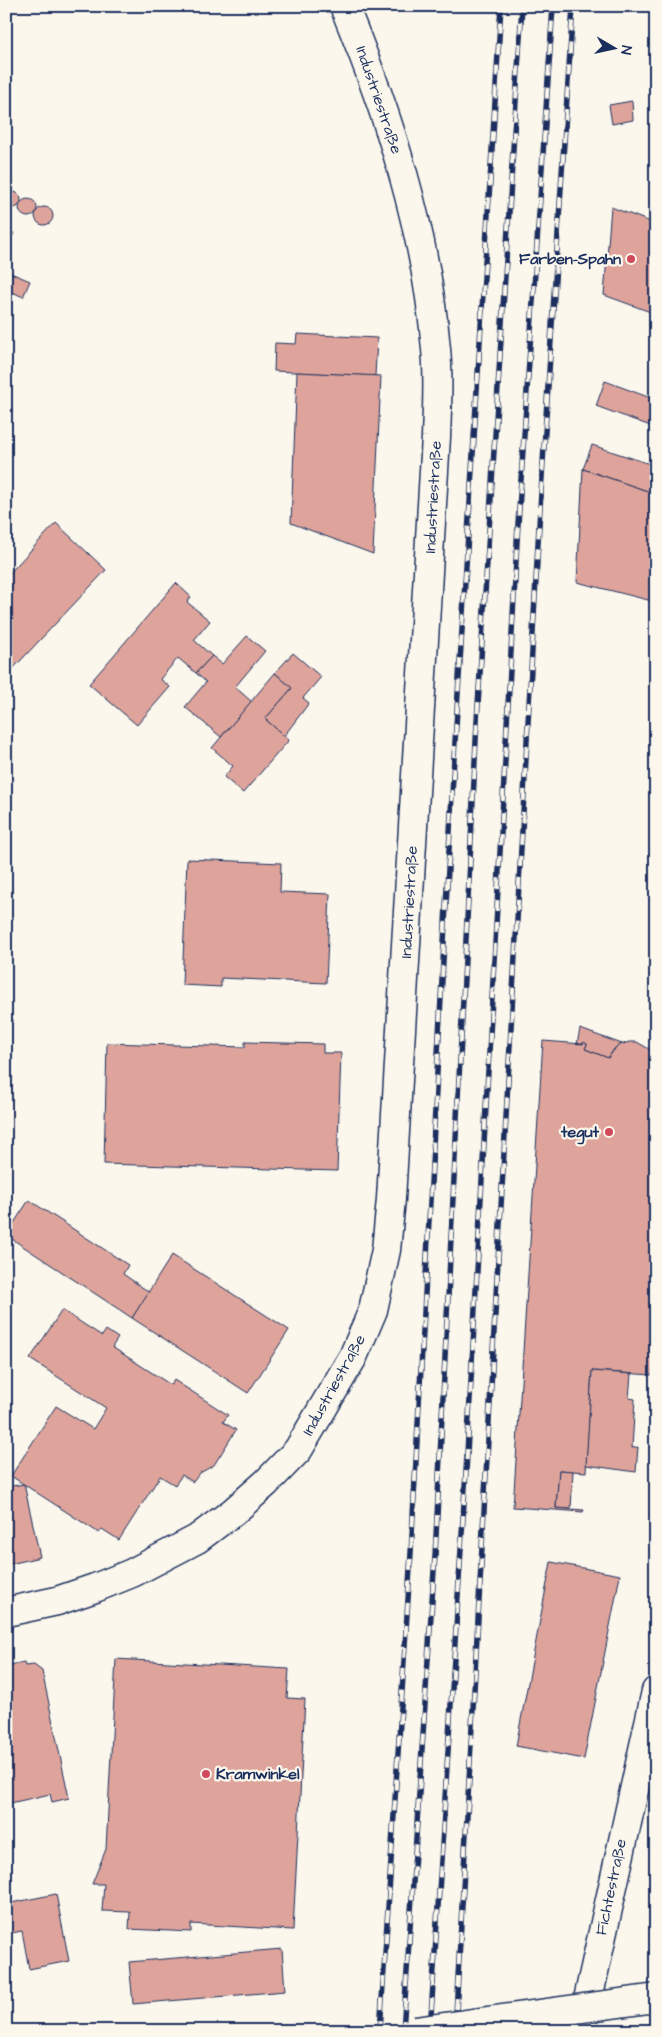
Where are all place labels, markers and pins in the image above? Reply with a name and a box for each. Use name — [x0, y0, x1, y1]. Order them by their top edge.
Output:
place label: Farben-Spahn — [519, 248, 621, 270]
marker: Farben-Spahn — [625, 253, 637, 265]
place label: tegut — [560, 1121, 600, 1145]
marker: tegut — [603, 1126, 615, 1138]
place label: Kramwinkel — [216, 1763, 300, 1785]
marker: Kramwinkel — [200, 1768, 212, 1780]

